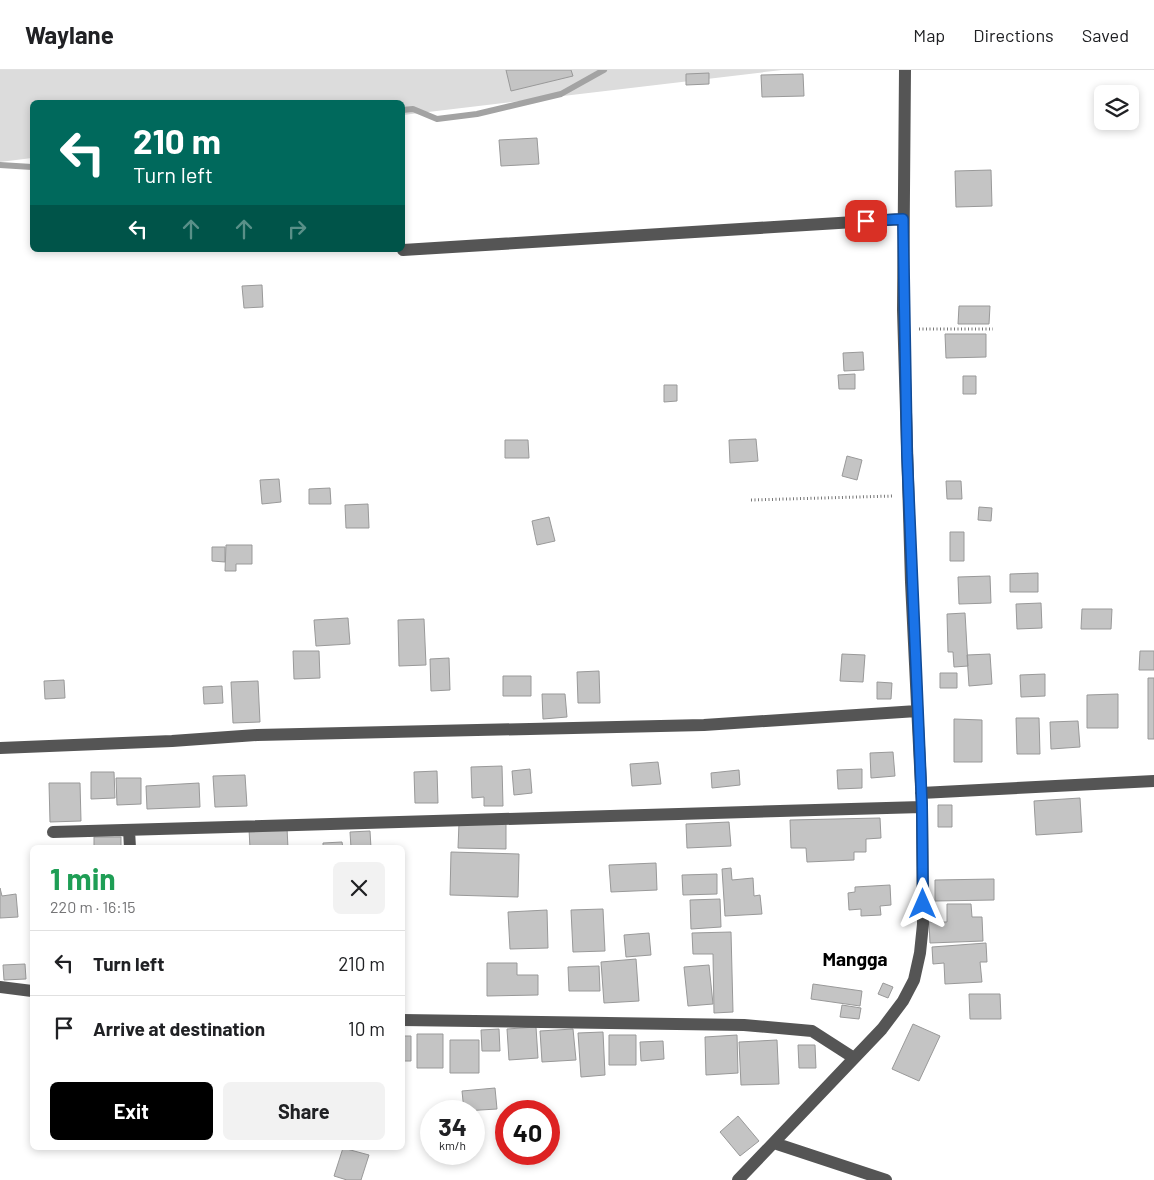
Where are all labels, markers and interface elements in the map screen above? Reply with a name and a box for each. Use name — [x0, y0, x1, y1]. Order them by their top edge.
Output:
text: Waylane — [25, 20, 114, 49]
text: Map — [913, 24, 945, 46]
text: Directions — [973, 24, 1054, 46]
text: Saved — [1082, 24, 1129, 46]
map controls — [1094, 85, 1139, 130]
button: layers — [1094, 85, 1139, 130]
text: 210 m — [133, 119, 221, 161]
icon: left — [50, 120, 115, 185]
text: Turn left — [133, 161, 213, 187]
pin — [845, 200, 887, 242]
icon: arrive — [852, 207, 880, 235]
icon: left — [124, 215, 152, 243]
icon: ahead — [177, 215, 205, 243]
icon: ahead — [230, 215, 258, 243]
icon: right — [283, 215, 311, 243]
text: 1 min — [50, 860, 116, 896]
button: close — [333, 862, 385, 914]
position arrow — [896, 877, 948, 929]
text: 220 m · 16:15 — [50, 897, 135, 916]
district label: Mangga — [822, 947, 888, 970]
icon: left — [50, 949, 78, 977]
text: Turn left — [93, 952, 164, 975]
text: 210 m — [338, 952, 385, 975]
icon: arrive — [50, 1014, 78, 1042]
text: Arrive at destination — [93, 1017, 265, 1040]
text: 10 m — [348, 1017, 385, 1040]
button: Exit — [50, 1082, 213, 1140]
button: Share — [223, 1082, 385, 1140]
speed limit sign: 40 — [495, 1100, 560, 1165]
text: 34 — [438, 1111, 467, 1141]
text: km/h — [439, 1138, 466, 1152]

